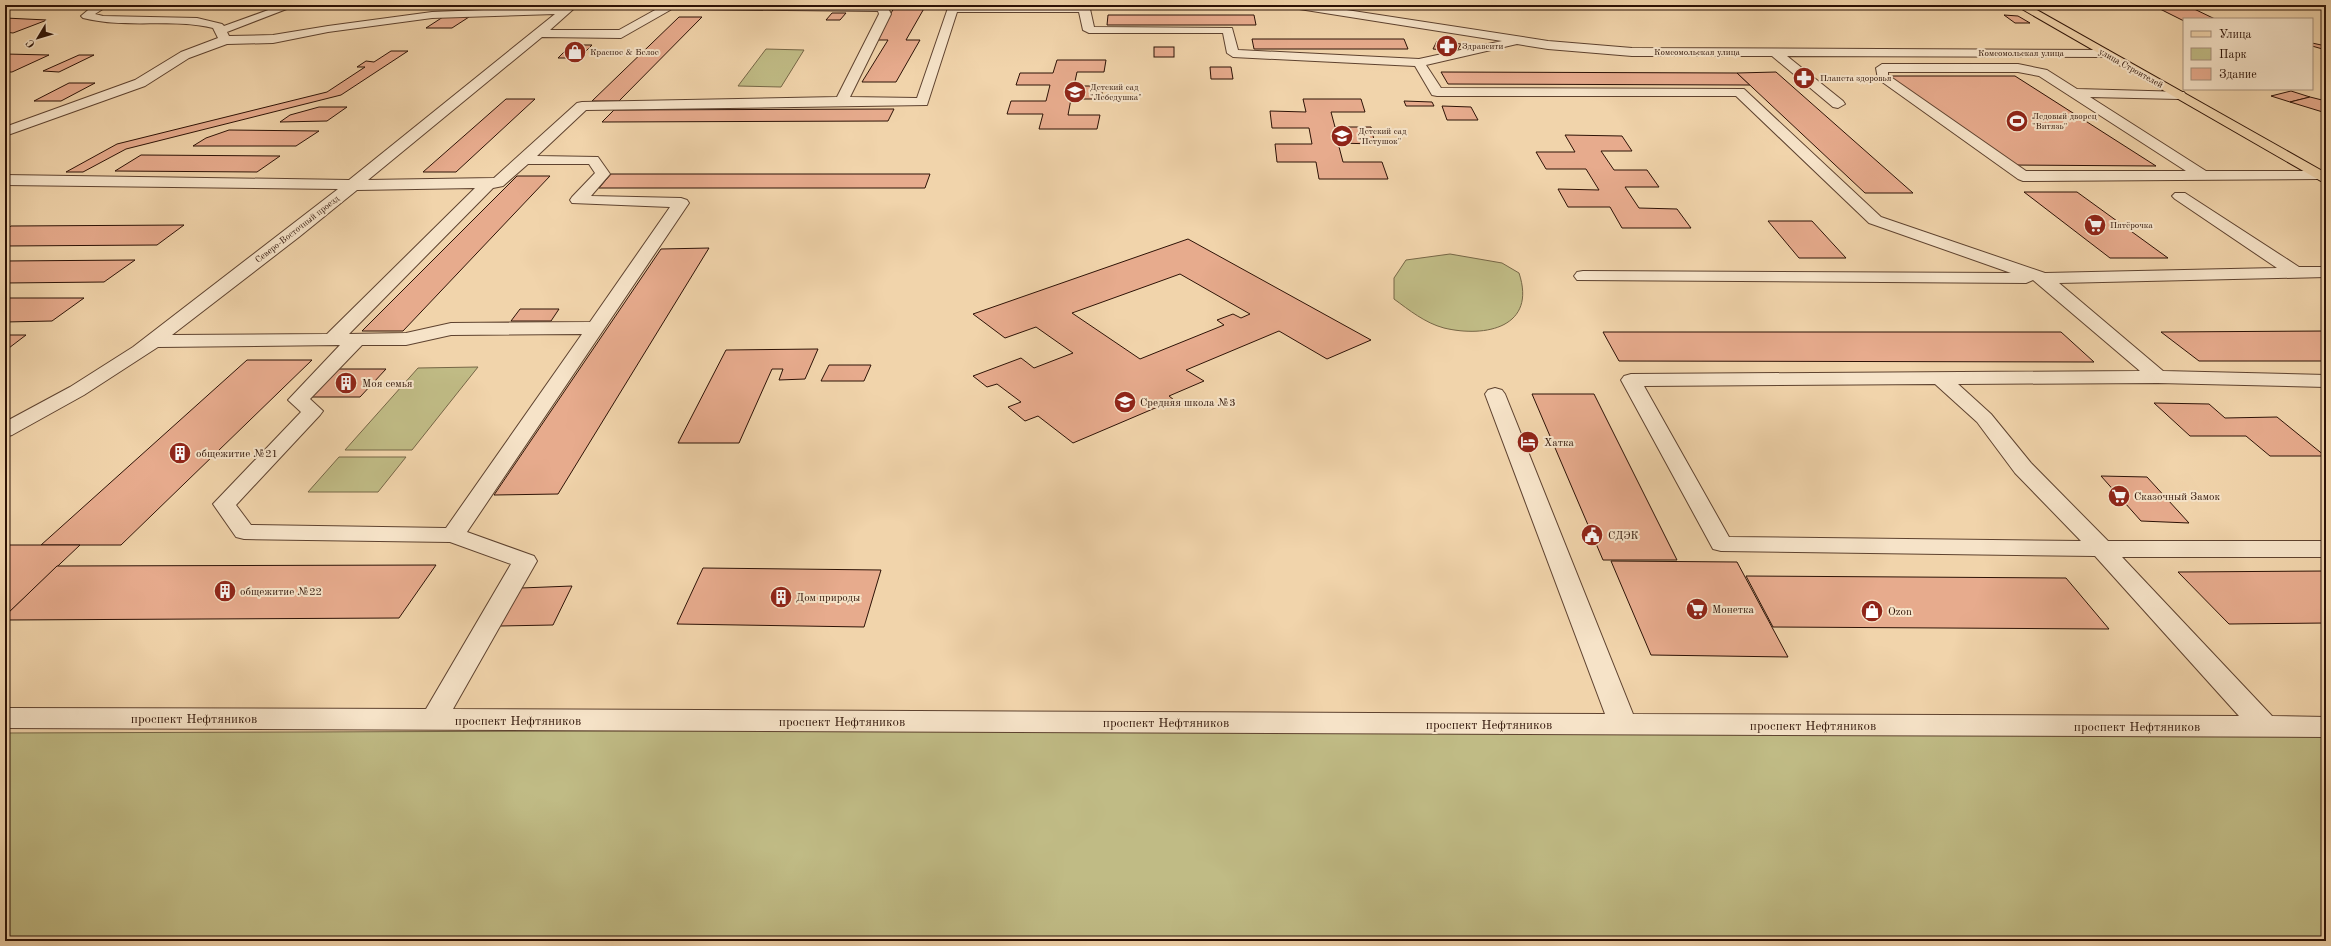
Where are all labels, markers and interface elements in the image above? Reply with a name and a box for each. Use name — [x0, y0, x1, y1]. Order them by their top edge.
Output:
north arrow — [18, 18, 58, 58]
legend — [2183, 18, 2313, 90]
text: Улица — [2219, 29, 2252, 41]
pharmacy icon: Здравсити — [1434, 33, 1460, 59]
text: С — [25, 37, 38, 49]
shop icon: Красное & Белое — [562, 39, 588, 65]
place label: Здравсити — [1462, 42, 1503, 51]
street label: улица Строителей — [2097, 47, 2164, 90]
place label: Красное & Белое — [590, 48, 659, 57]
street label: Комсомольская улица — [1654, 48, 1741, 57]
street label: Комсомольская улица — [1978, 49, 2065, 58]
text: Парк — [2219, 49, 2247, 61]
pharmacy icon: Планета здоровья — [1791, 65, 1817, 91]
text: Здание — [2219, 69, 2257, 81]
place label: Планета здоровья — [1820, 74, 1892, 83]
school or university icon: Детский сад "Лебедушка" — [1062, 79, 1088, 105]
place label: Детский сад "Лебедушка" — [1090, 83, 1142, 102]
sports icon: Ледовый дворец "Витязь" — [2004, 108, 2030, 134]
place label: Ледовый дворец "Витязь" — [2032, 112, 2097, 131]
school or university icon: Детский сад "Петушок" — [1329, 123, 1355, 149]
place label: Детский сад "Петушок" — [1358, 127, 1407, 146]
street label: Северо-Восточный проезд — [254, 194, 341, 265]
supermarket icon: Пятёрочка — [2082, 212, 2108, 238]
place label: Пятёрочка — [2110, 221, 2153, 230]
building icon: Моя семья — [333, 370, 359, 396]
place label: Моя семья — [362, 379, 413, 390]
school or university icon: Средняя школа №3 — [1112, 389, 1138, 415]
place label: Средняя школа №3 — [1140, 398, 1236, 409]
hotel icon: Хатка — [1515, 429, 1541, 455]
place label: Хатка — [1544, 438, 1574, 449]
building icon: общежитие №21 — [167, 440, 193, 466]
place label: общежитие №21 — [196, 449, 278, 460]
supermarket icon: Сказочный Замок — [2106, 483, 2132, 509]
place label: Сказочный Замок — [2134, 492, 2220, 503]
public building icon: СДЭК — [1579, 522, 1605, 548]
place label: СДЭК — [1608, 531, 1639, 542]
building icon: общежитие №22 — [212, 578, 238, 604]
building icon: Дом природы — [768, 584, 794, 610]
place label: общежитие №22 — [240, 587, 322, 598]
place label: Дом природы — [796, 593, 860, 604]
supermarket icon: Монетка — [1684, 596, 1710, 622]
shop icon: Ozon — [1859, 598, 1885, 624]
place label: Монетка — [1712, 605, 1754, 616]
place label: Ozon — [1888, 607, 1912, 618]
street label: проспект Нефтяников — [131, 713, 257, 726]
street label: проспект Нефтяников — [455, 715, 581, 728]
street label: проспект Нефтяников — [779, 716, 905, 729]
street label: проспект Нефтяников — [1103, 717, 1229, 730]
street label: проспект Нефтяников — [1426, 719, 1552, 732]
street label: проспект Нефтяников — [1750, 720, 1876, 733]
street label: проспект Нефтяников — [2074, 721, 2200, 734]

